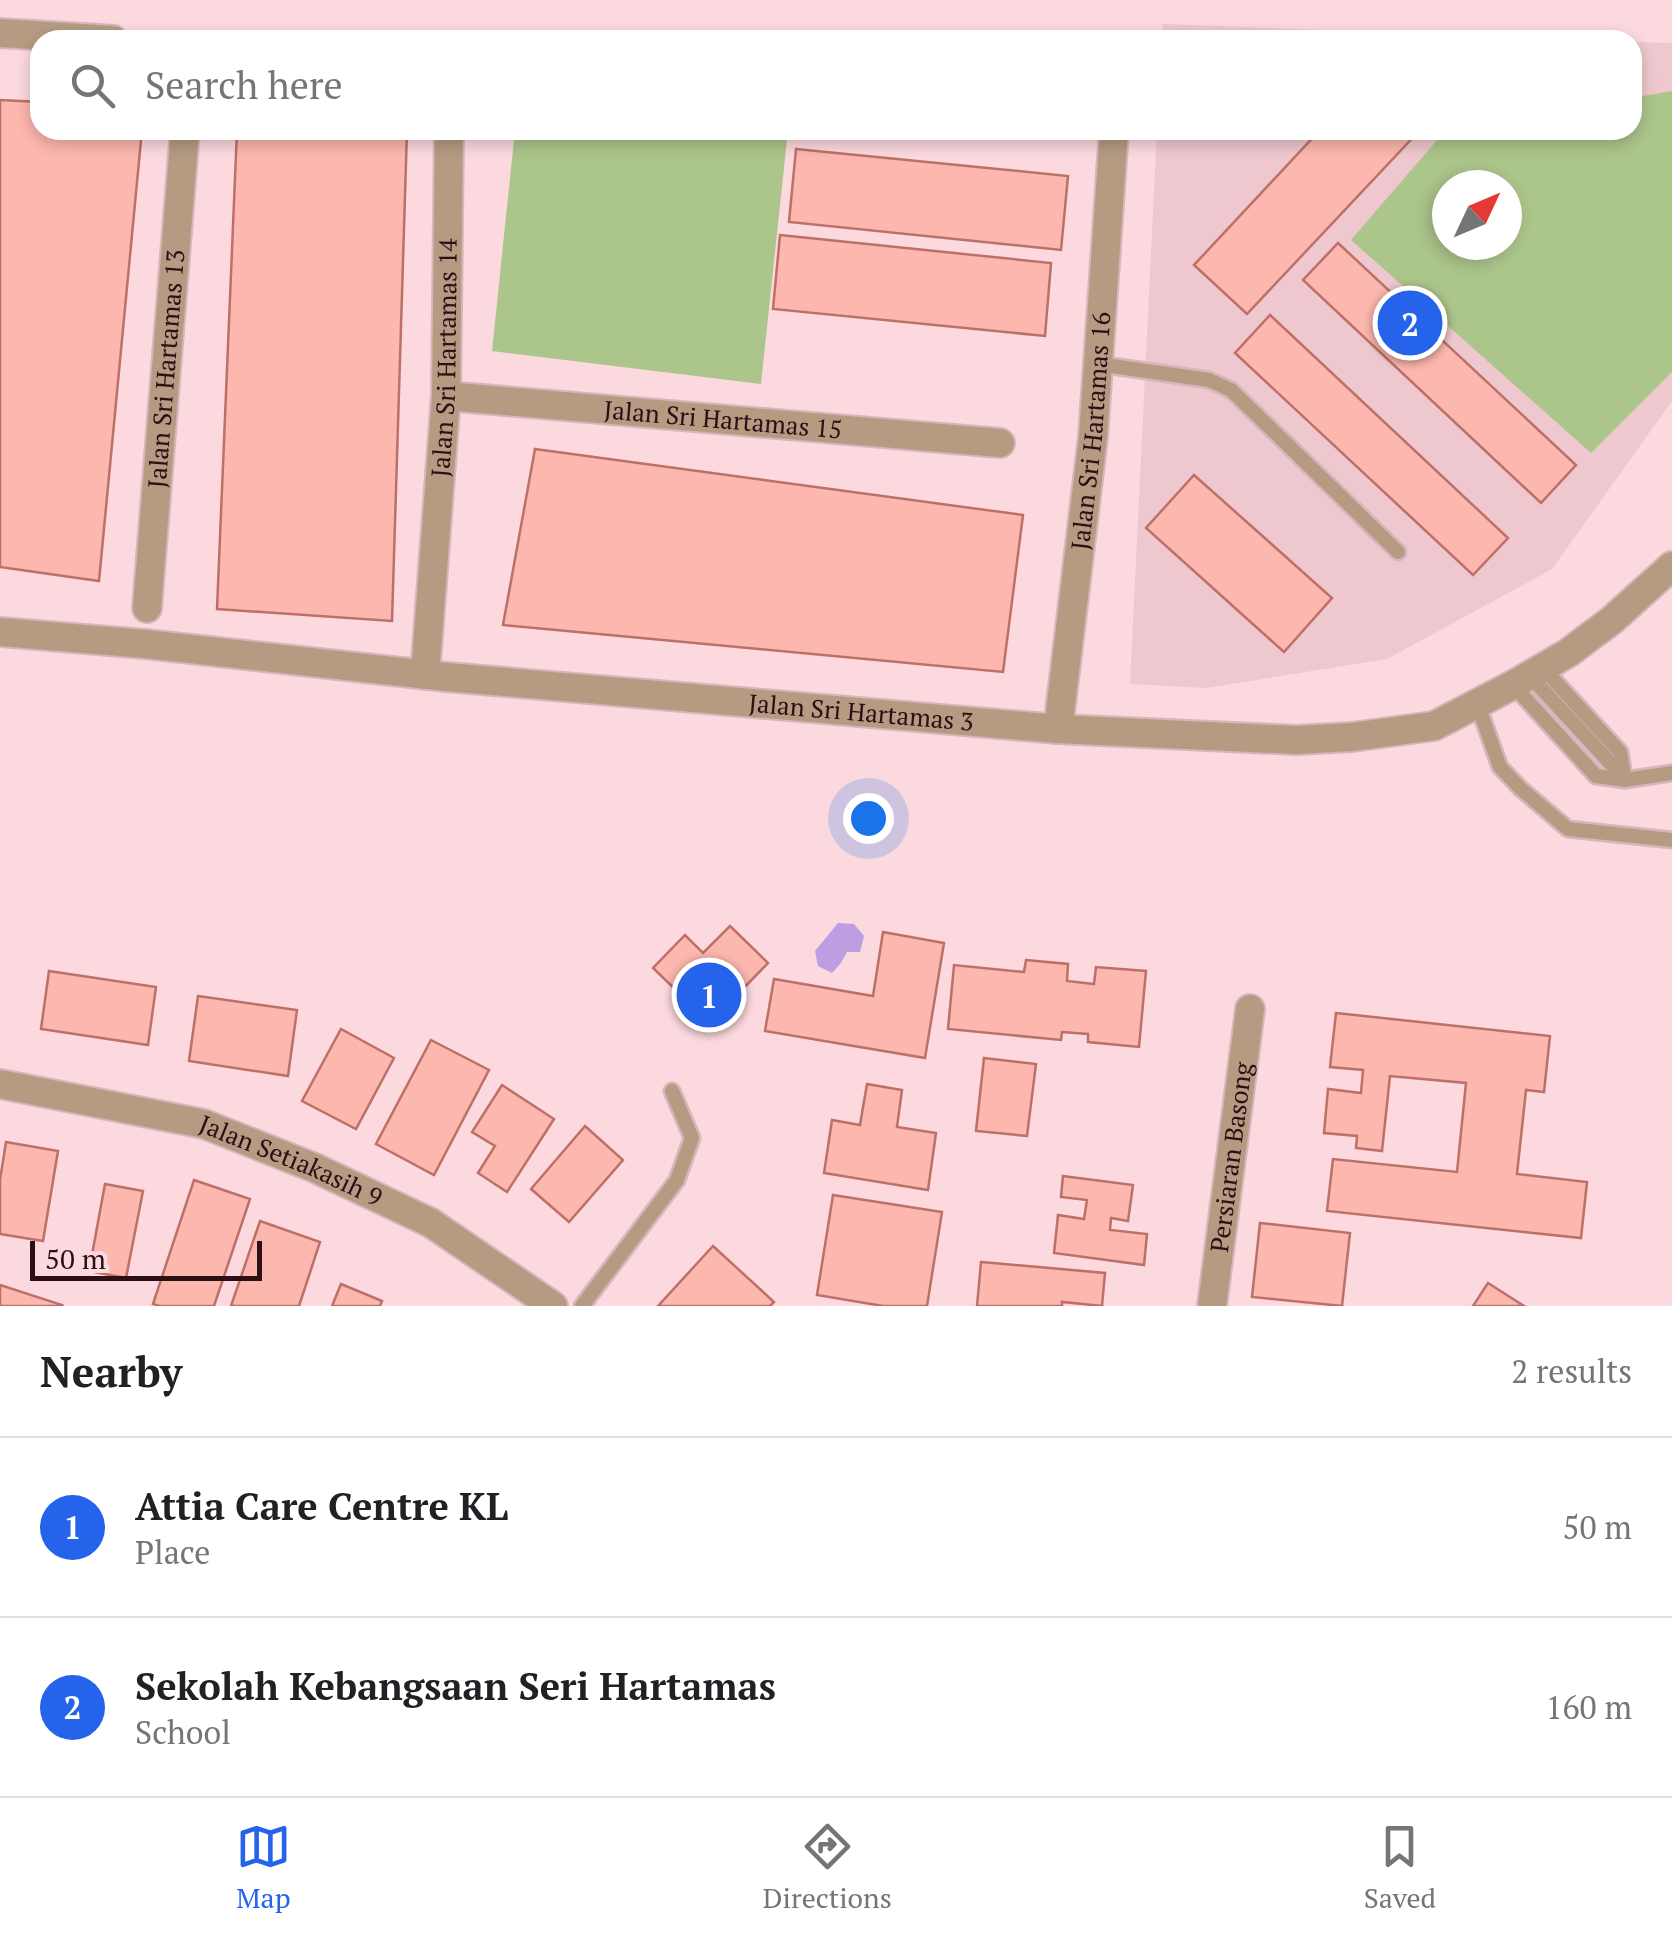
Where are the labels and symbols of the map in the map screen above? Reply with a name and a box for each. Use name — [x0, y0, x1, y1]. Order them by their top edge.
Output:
north arrow — [1432, 170, 1522, 260]
street label: Jalan Sri Hartamas 14 — [423, 237, 464, 478]
street label: Jalan Sri Hartamas 13 — [140, 248, 191, 489]
pin: 2 — [1378, 286, 1442, 360]
street label: Jalan Sri Hartamas 16 — [1063, 311, 1118, 552]
street label: Jalan Sri Hartamas 15 — [603, 392, 844, 446]
street label: Jalan Sri Hartamas 3 — [747, 686, 975, 738]
your location — [843, 793, 894, 844]
pin: 1 — [676, 958, 742, 1032]
street label: Persiaran Basong — [1202, 1059, 1259, 1254]
street label: Jalan Setiakasih 9 — [195, 1107, 388, 1214]
scale bar — [30, 1236, 262, 1280]

